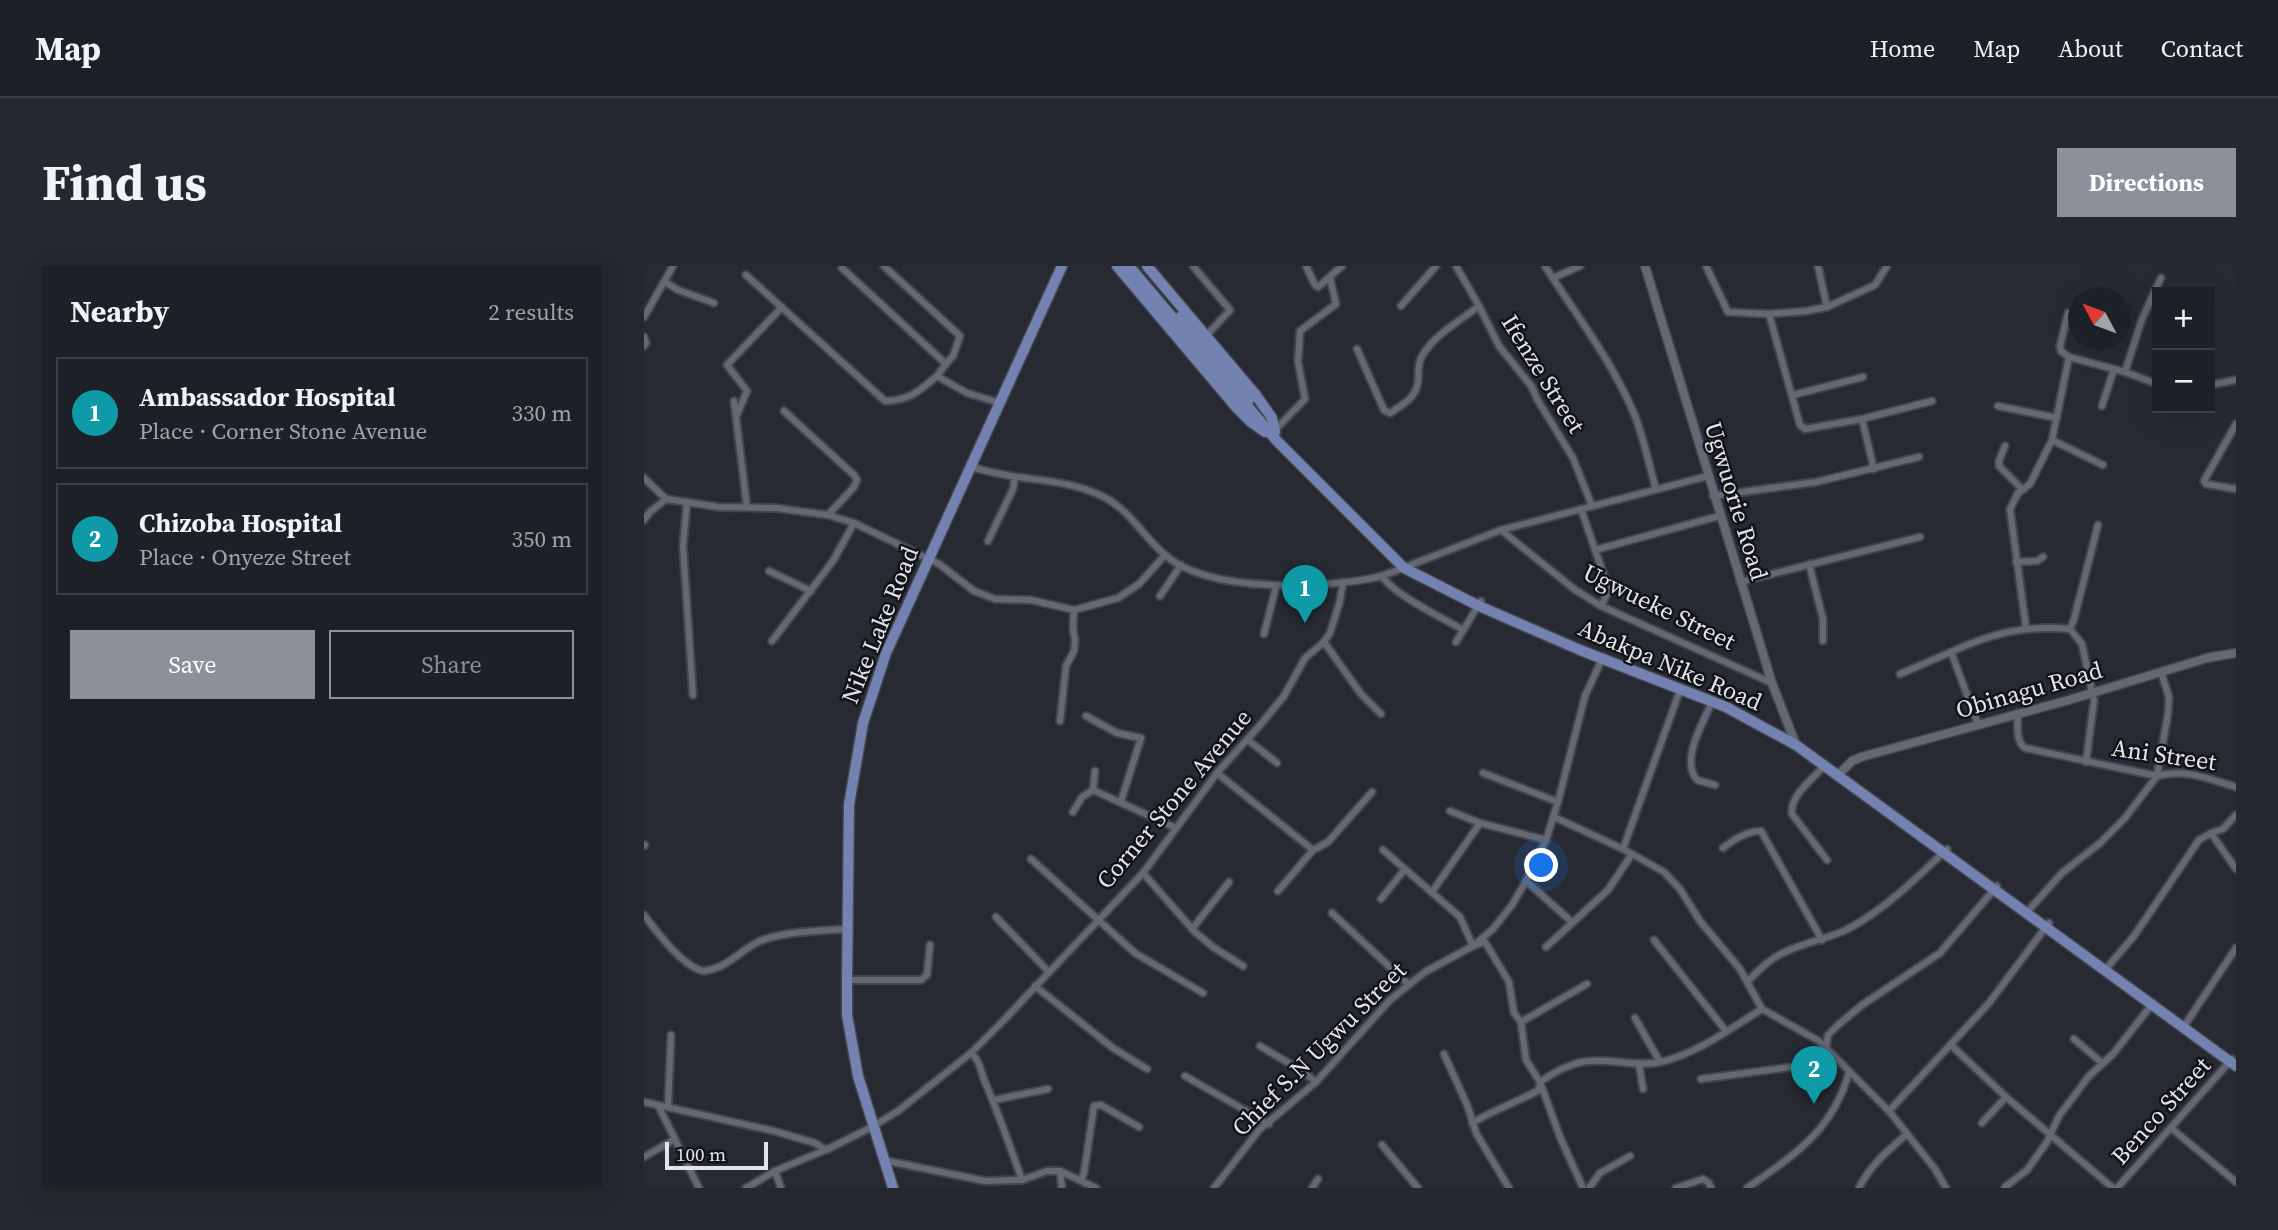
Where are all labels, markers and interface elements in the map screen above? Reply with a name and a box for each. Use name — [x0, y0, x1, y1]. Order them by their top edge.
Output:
text: Map — [35, 26, 101, 71]
text: Home — [1870, 32, 1935, 65]
text: Map — [1973, 32, 2020, 65]
text: About — [2058, 32, 2123, 65]
text: Contact — [2161, 32, 2243, 65]
button: Directions — [2057, 148, 2236, 217]
text: Find us — [42, 149, 207, 216]
north arrow — [2068, 287, 2131, 350]
map controls — [2152, 287, 2215, 413]
button: + — [2152, 287, 2215, 350]
text: Nearby — [70, 291, 169, 332]
text: 2 results — [488, 296, 574, 328]
street label: Ifenze Street — [1494, 308, 1593, 440]
button: − — [2152, 350, 2215, 413]
text: Ambassador Hospital — [139, 379, 396, 415]
text: 1 — [89, 397, 101, 429]
text: 330 m — [511, 397, 572, 429]
text: Place · Corner Stone Avenue — [139, 415, 427, 447]
street label: Ugwuorie Road — [1697, 418, 1776, 584]
text: Chizoba Hospital — [139, 505, 342, 541]
text: 2 — [89, 523, 101, 555]
text: 350 m — [511, 523, 572, 555]
text: Place · Onyeze Street — [139, 541, 351, 573]
street label: Nike Lake Road — [833, 541, 926, 708]
street label: Ugwueke Street — [1578, 555, 1741, 658]
pin: 1 — [1282, 565, 1328, 623]
street label: Abakpa Nike Road — [1573, 611, 1767, 718]
button: Save — [70, 630, 315, 699]
button: Share — [329, 630, 574, 699]
street label: Obinagu Road — [1952, 653, 2106, 726]
street label: Corner Stone Avenue — [1089, 702, 1259, 896]
street label: Ani Street — [2110, 731, 2219, 778]
your location — [1524, 848, 1558, 882]
street label: Chief S.N Ugwu Street — [1224, 954, 1413, 1143]
pin: 2 — [1791, 1046, 1837, 1104]
street label: Benco Street — [2103, 1050, 2218, 1172]
scale bar — [665, 1139, 768, 1171]
text: 100 m — [676, 1141, 726, 1167]

